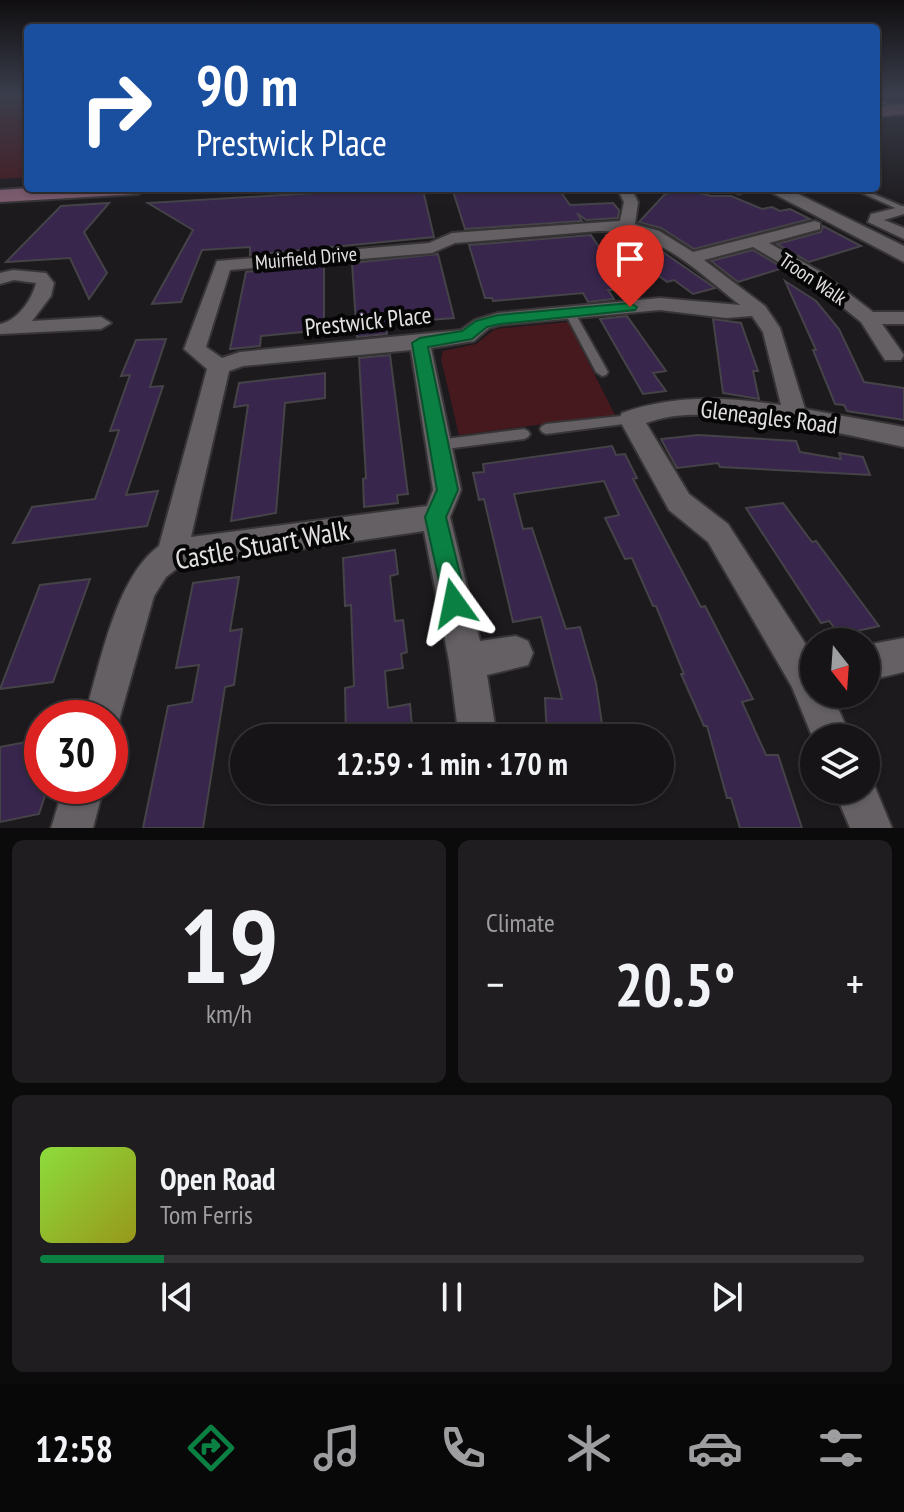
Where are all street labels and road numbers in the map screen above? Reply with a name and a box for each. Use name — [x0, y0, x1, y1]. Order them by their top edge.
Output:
street label: Muirfield Drive — [254, 241, 358, 275]
street label: Troon Walk — [774, 247, 852, 311]
street label: Prestwick Place — [303, 299, 433, 343]
street label: Gleneagles Road — [699, 393, 839, 441]
street label: Castle Stuart Walk — [172, 510, 352, 577]

